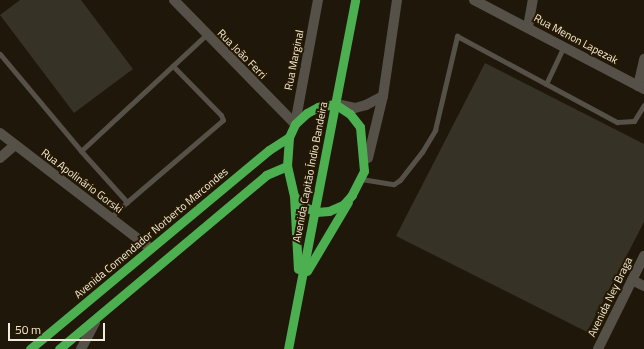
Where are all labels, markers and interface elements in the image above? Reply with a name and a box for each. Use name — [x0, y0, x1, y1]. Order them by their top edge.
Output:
street label: Rua Menon Lapezak — [532, 11, 620, 67]
street label: Rua João Ferri — [215, 27, 269, 81]
street label: Rua Marginal — [282, 29, 306, 91]
street label: Avenida Capitão Índio Bandeira — [290, 101, 330, 243]
street label: Rua Apolinário Gorski — [39, 146, 125, 216]
street label: Avenida Comendador Norberto Marcondes — [72, 165, 230, 301]
street label: Avenida Ney Braga — [585, 255, 635, 339]
scale bar — [10, 315, 107, 341]
text: 50 m — [15, 320, 41, 339]

